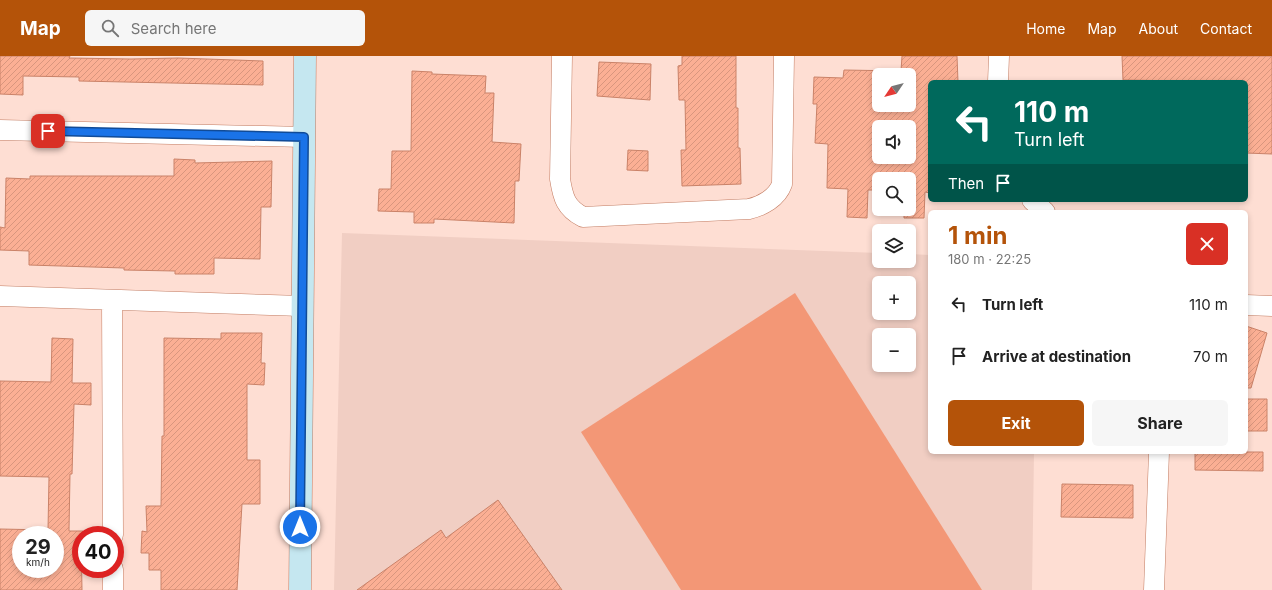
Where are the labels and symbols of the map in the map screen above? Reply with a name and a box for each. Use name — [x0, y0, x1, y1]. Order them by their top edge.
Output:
north arrow — [872, 68, 916, 112]
pin — [31, 114, 65, 148]
position arrow — [279, 506, 321, 548]
speed limit sign: 40 — [72, 526, 124, 578]

